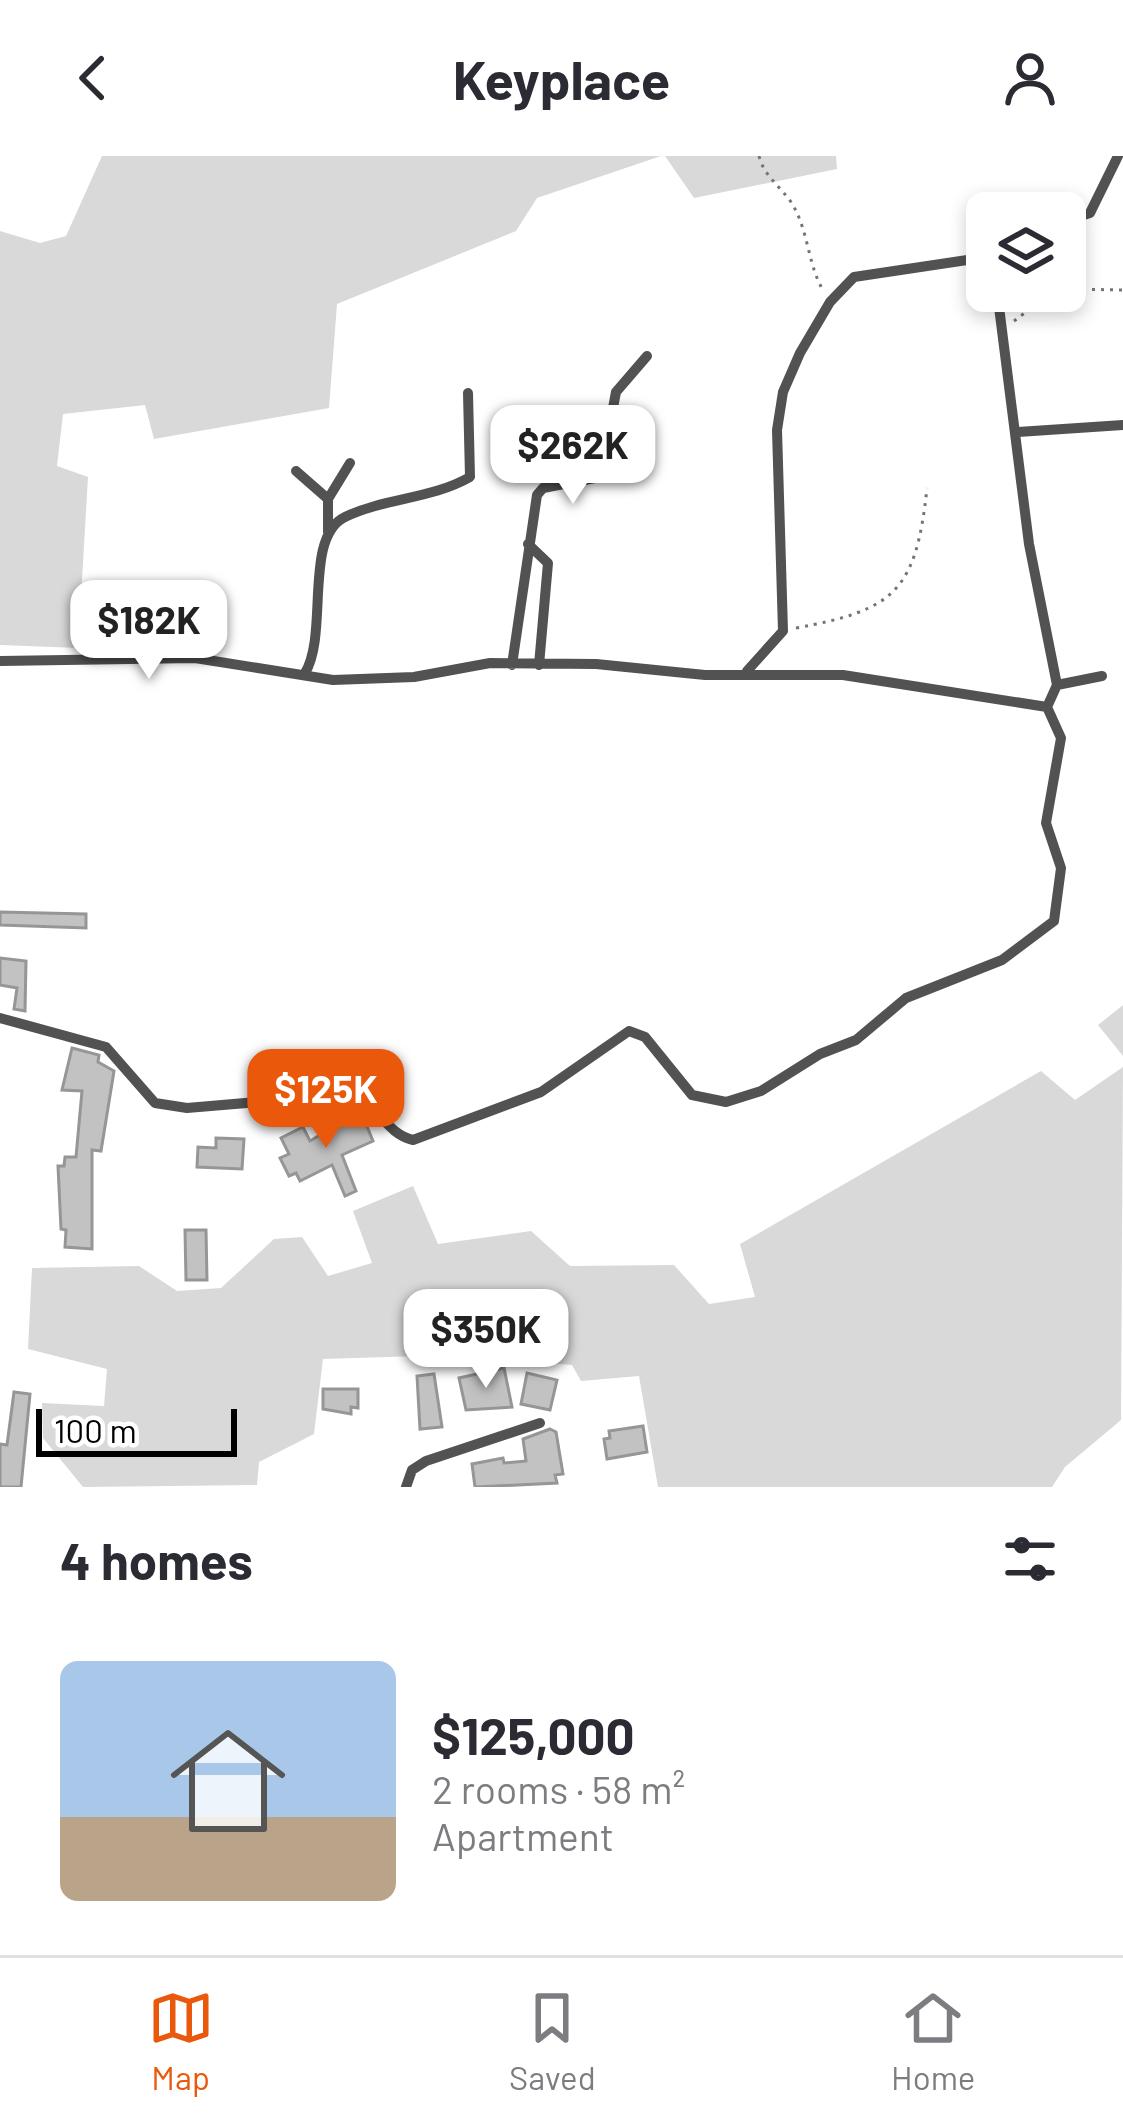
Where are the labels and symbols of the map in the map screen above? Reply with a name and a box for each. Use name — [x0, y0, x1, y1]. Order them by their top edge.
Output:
pin: $262K — [489, 405, 657, 507]
pin: $182K — [65, 580, 233, 682]
pin: $125K — [242, 1049, 410, 1151]
pin: $350K — [402, 1289, 570, 1391]
scale bar — [36, 1403, 237, 1456]

